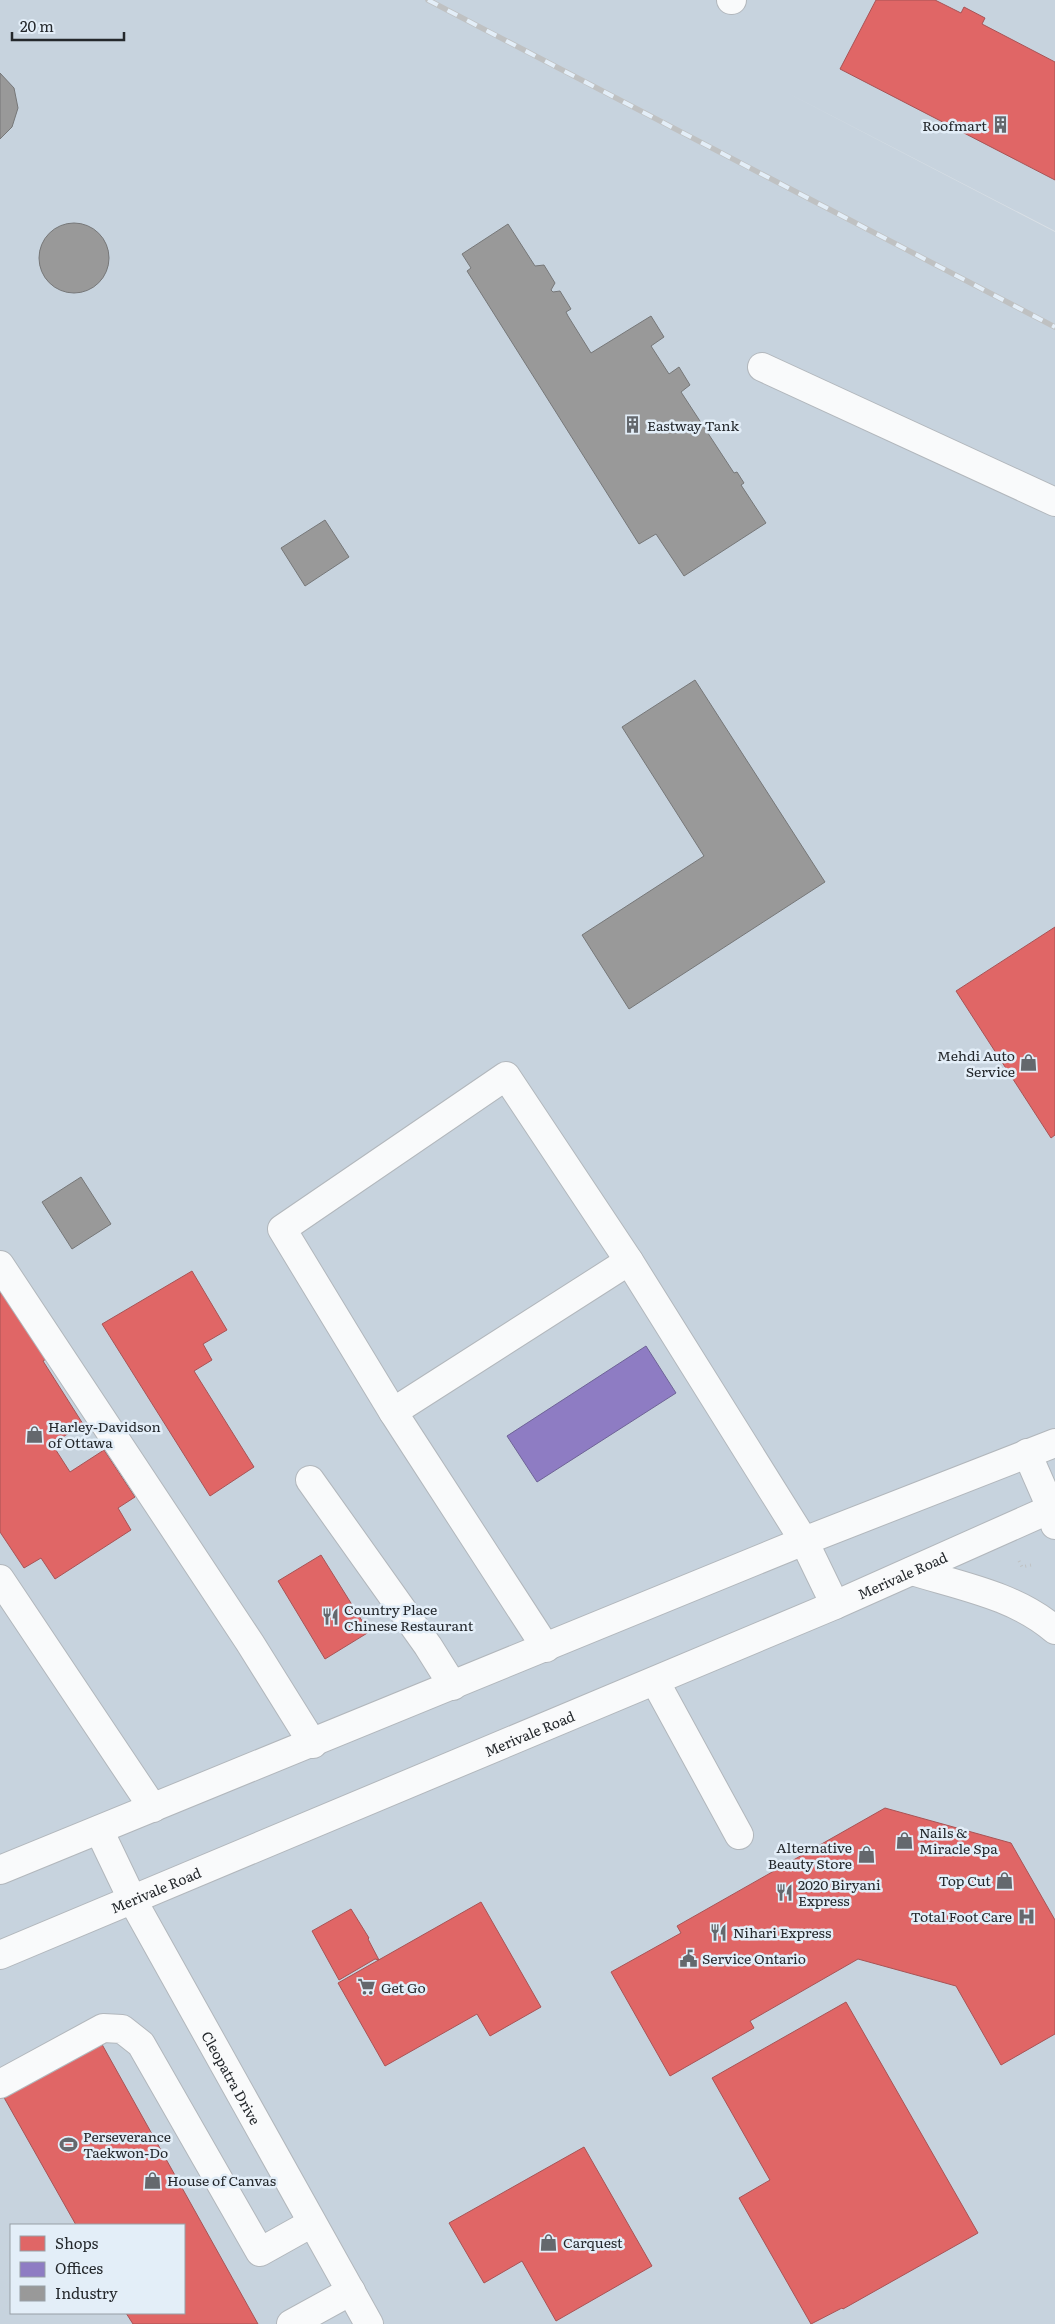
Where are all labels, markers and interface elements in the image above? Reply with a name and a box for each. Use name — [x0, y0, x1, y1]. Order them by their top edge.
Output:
scale bar — [12, 10, 125, 42]
text: 20 m — [20, 14, 54, 37]
place label: Roofmart — [922, 115, 987, 135]
building icon: Roofmart — [991, 115, 1011, 135]
building icon: Eastway Tank — [623, 415, 643, 435]
place label: Eastway Tank — [647, 415, 739, 435]
place label: Mehdi Auto Service — [937, 1045, 1015, 1081]
shop icon: Mehdi Auto Service — [1019, 1053, 1039, 1073]
place label: Harley-Davidson of Ottawa — [48, 1416, 161, 1452]
shop icon: Harley-Davidson of Ottawa — [24, 1424, 44, 1444]
street label: Merivale Road — [854, 1546, 951, 1604]
place label: Country Place Chinese Restaurant — [344, 1599, 474, 1635]
restaurant icon: Country Place Chinese Restaurant — [320, 1607, 340, 1627]
street label: Merivale Road — [481, 1705, 578, 1761]
place label: Nails & Miracle Spa — [919, 1822, 998, 1858]
shop icon: Nails & Miracle Spa — [895, 1830, 915, 1850]
place label: Alternative Beauty Store — [768, 1837, 852, 1873]
shop icon: Alternative Beauty Store — [856, 1845, 876, 1865]
street label: Merivale Road — [108, 1862, 204, 1917]
place label: Top Cut — [938, 1870, 991, 1890]
shop icon: Top Cut — [995, 1870, 1015, 1890]
place label: 2020 Biryani Express — [798, 1874, 881, 1910]
restaurant icon: 2020 Biryani Express — [774, 1882, 794, 1902]
place label: Total Foot Care — [911, 1906, 1012, 1926]
hospital icon: Total Foot Care — [1016, 1906, 1036, 1926]
restaurant icon: Nihari Express — [709, 1922, 729, 1942]
place label: Nihari Express — [733, 1922, 831, 1942]
public building icon: Service Ontario — [678, 1948, 698, 1968]
place label: Service Ontario — [702, 1948, 806, 1968]
supermarket icon: Get Go — [357, 1977, 377, 1997]
place label: Get Go — [381, 1977, 426, 1997]
street label: Cleopatra Drive — [197, 2027, 266, 2128]
place label: Perseverance Taekwon-Do — [83, 2126, 171, 2162]
sports icon: Perseverance Taekwon-Do — [59, 2134, 79, 2154]
shop icon: House of Canvas — [143, 2170, 163, 2190]
place label: House of Canvas — [167, 2170, 276, 2190]
legend — [10, 2224, 185, 2314]
text: Shops — [55, 2231, 98, 2254]
shop icon: Carquest — [539, 2232, 559, 2252]
place label: Carquest — [563, 2232, 623, 2252]
text: Offices — [55, 2256, 103, 2279]
text: Industry — [55, 2281, 118, 2304]

